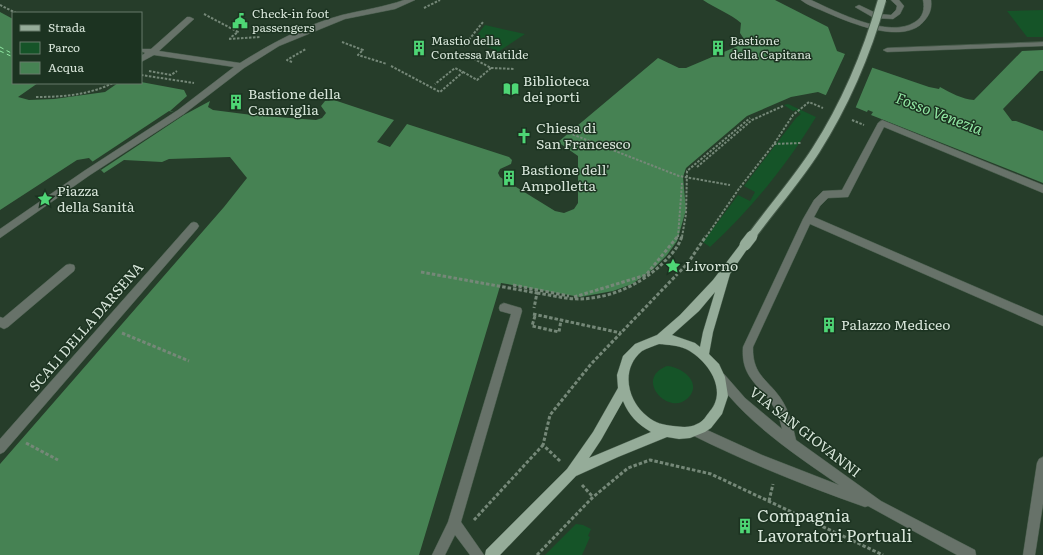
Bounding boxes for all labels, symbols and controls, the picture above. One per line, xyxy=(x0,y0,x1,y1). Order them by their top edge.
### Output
place label: Check-in foot passengers xyxy=(252,4,329,36)
legend xyxy=(12,12,142,84)
public building icon: Check-in foot passengers xyxy=(231,12,249,30)
text: Strada xyxy=(48,18,86,36)
place label: Mastio della Contessa Matilde xyxy=(431,31,529,63)
place label: Bastione della Capitana xyxy=(730,31,812,63)
text: Parco xyxy=(48,38,80,56)
building icon: Mastio della Contessa Matilde xyxy=(410,39,428,57)
building icon: Bastione della Capitana xyxy=(709,39,727,57)
text: Acqua xyxy=(48,58,84,76)
place label: Biblioteca dei porti xyxy=(523,70,590,106)
library icon: Biblioteca dei porti xyxy=(502,80,520,98)
place label: Bastione della Canaviglia xyxy=(248,83,341,119)
water label: Fosso Venezia xyxy=(893,85,987,140)
building icon: Bastione della Canaviglia xyxy=(227,93,245,111)
place label: Chiesa di San Francesco xyxy=(536,117,631,153)
church icon: Chiesa di San Francesco xyxy=(515,127,533,145)
place label: Bastione dell' Ampolletta xyxy=(521,159,610,195)
building icon: Bastione dell' Ampolletta xyxy=(500,169,518,187)
place label: Piazza della Sanità xyxy=(57,180,135,216)
place icon: Piazza della Sanità xyxy=(36,190,54,208)
place label: Livorno xyxy=(685,255,738,275)
street label: SCALI DELLA DARSENA xyxy=(24,257,147,395)
place icon: Livorno xyxy=(664,257,682,275)
place label: Palazzo Mediceo xyxy=(841,314,950,334)
building icon: Palazzo Mediceo xyxy=(820,316,838,334)
street label: VIA SAN GIOVANNI xyxy=(746,381,866,481)
place label: Compagnia Lavoratori Portuali xyxy=(757,502,913,547)
building icon: Compagnia Lavoratori Portuali xyxy=(736,517,754,535)

